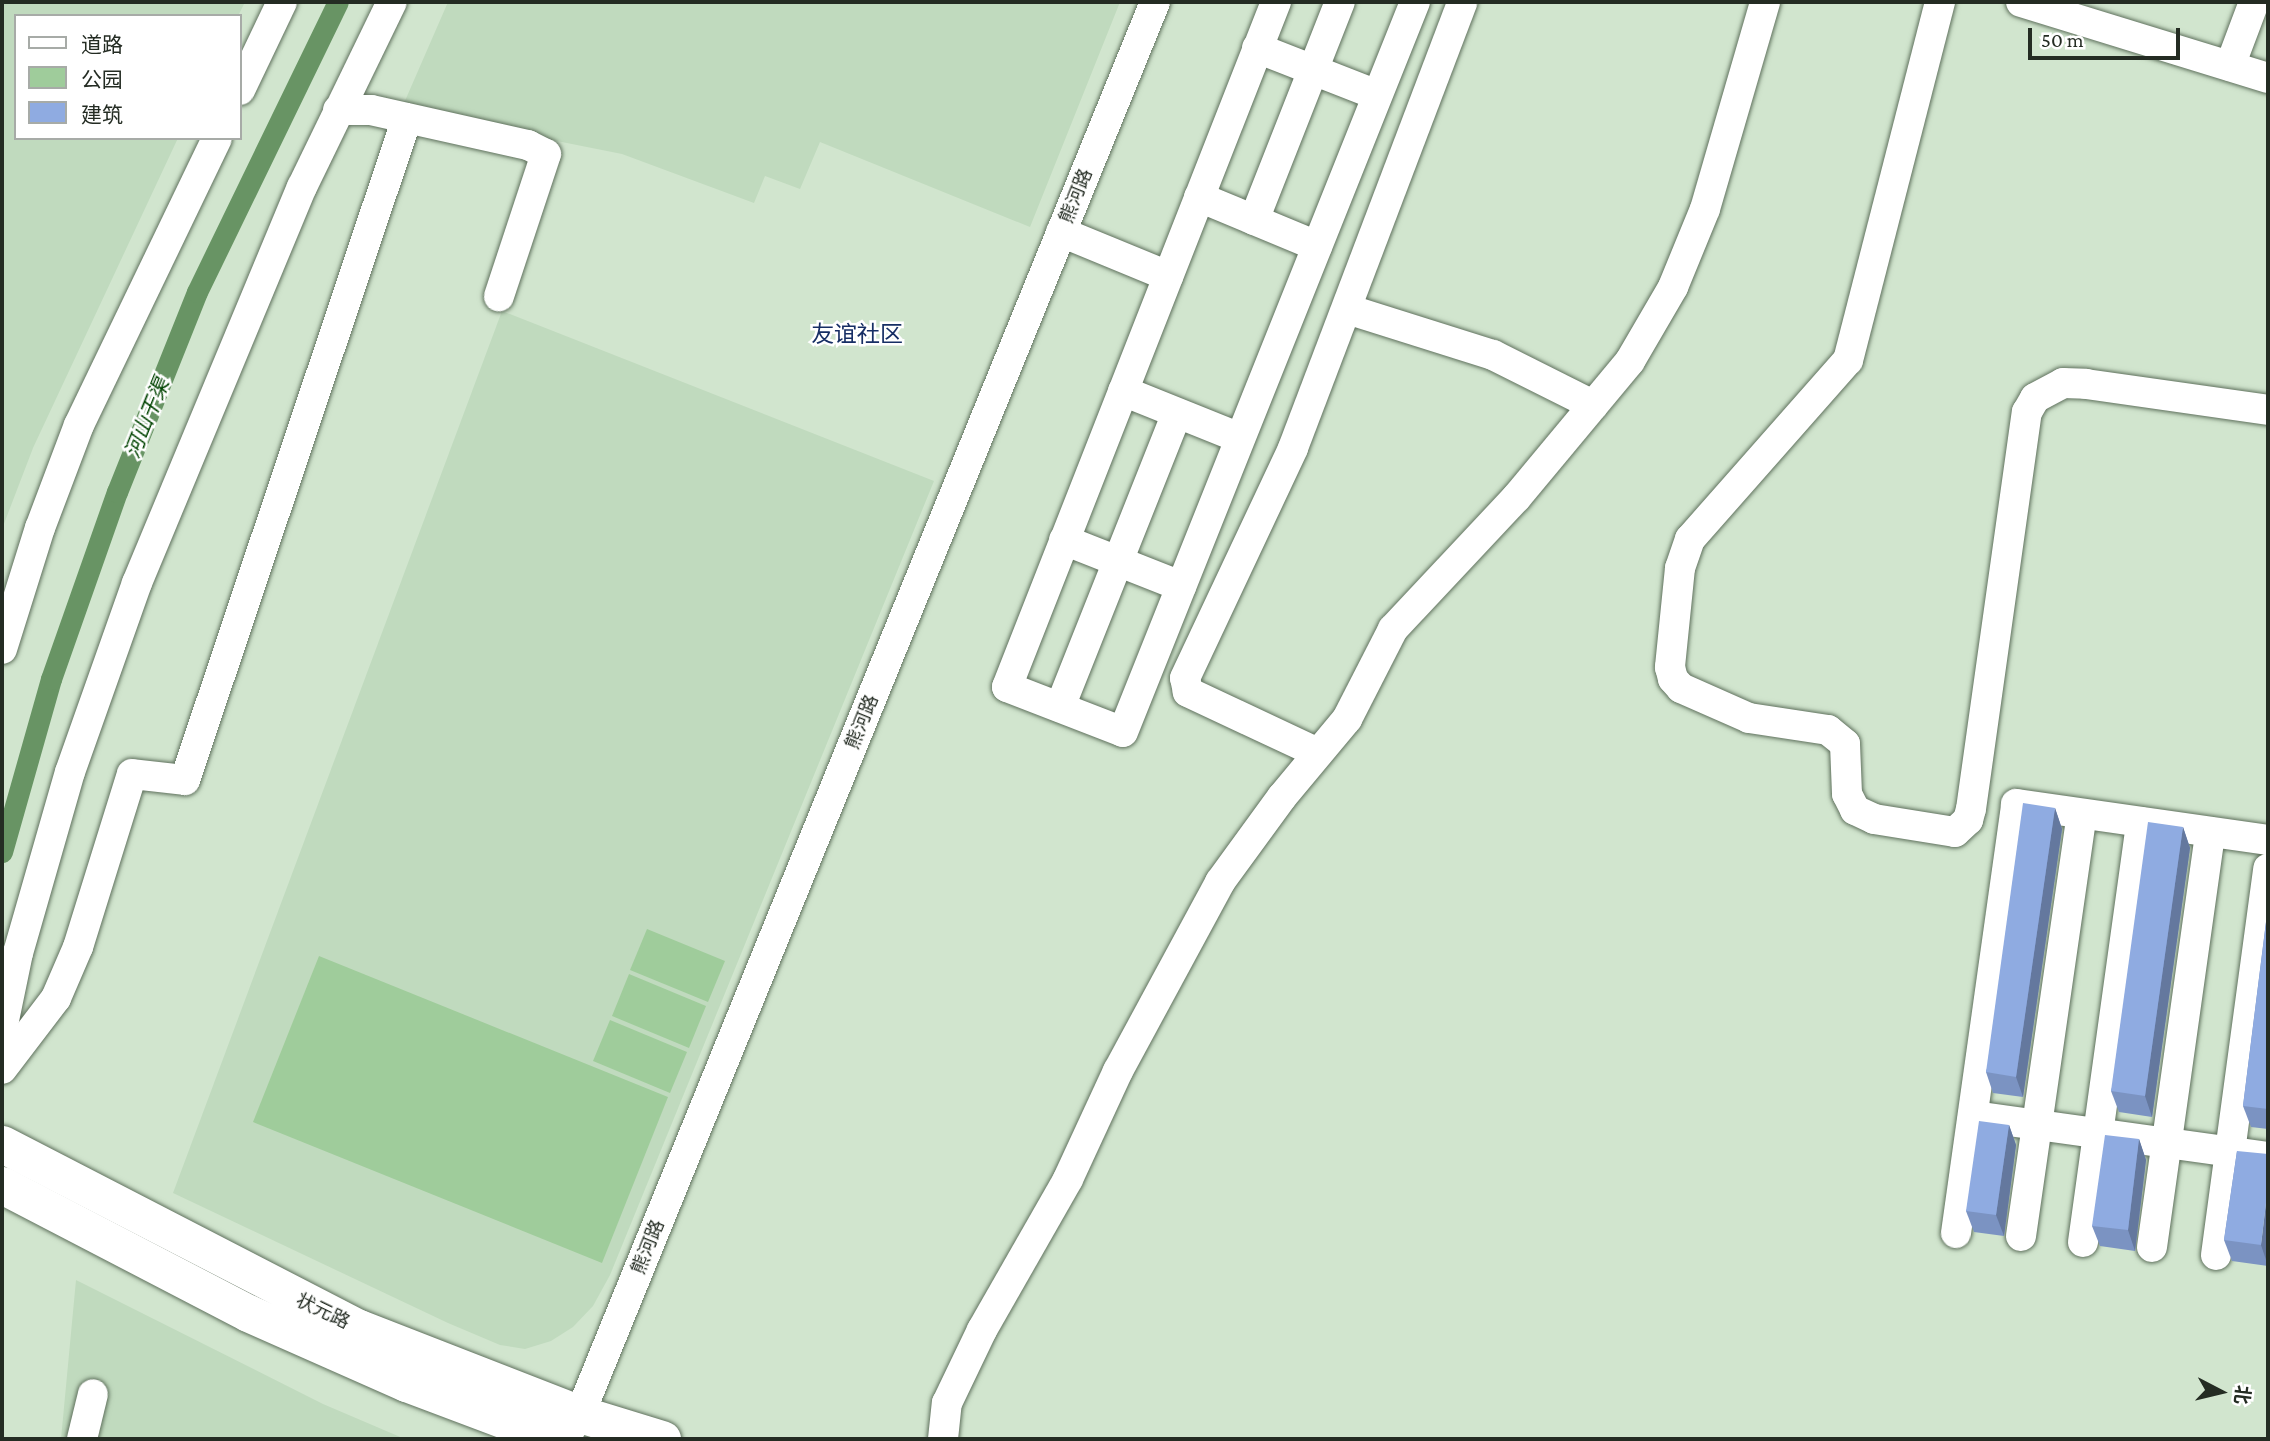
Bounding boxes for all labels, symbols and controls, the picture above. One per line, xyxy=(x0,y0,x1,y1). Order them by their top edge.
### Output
legend xyxy=(14,14,242,140)
scale bar xyxy=(2032,14,2184,58)
text: 50 m xyxy=(2041,28,2084,52)
text: 道路 xyxy=(81,33,123,57)
text: 公园 xyxy=(81,68,123,92)
text: 建筑 xyxy=(81,103,123,127)
street label: 熊河路 xyxy=(1055,165,1097,227)
district label: 友谊社区 xyxy=(811,320,903,348)
water label: 河山干渠 xyxy=(120,374,174,462)
street label: 熊河路 xyxy=(841,691,883,753)
street label: 熊河路 xyxy=(627,1216,669,1278)
street label: 状元路 xyxy=(292,1288,354,1334)
north arrow xyxy=(2186,1357,2256,1427)
text: 北 xyxy=(2231,1384,2254,1405)

